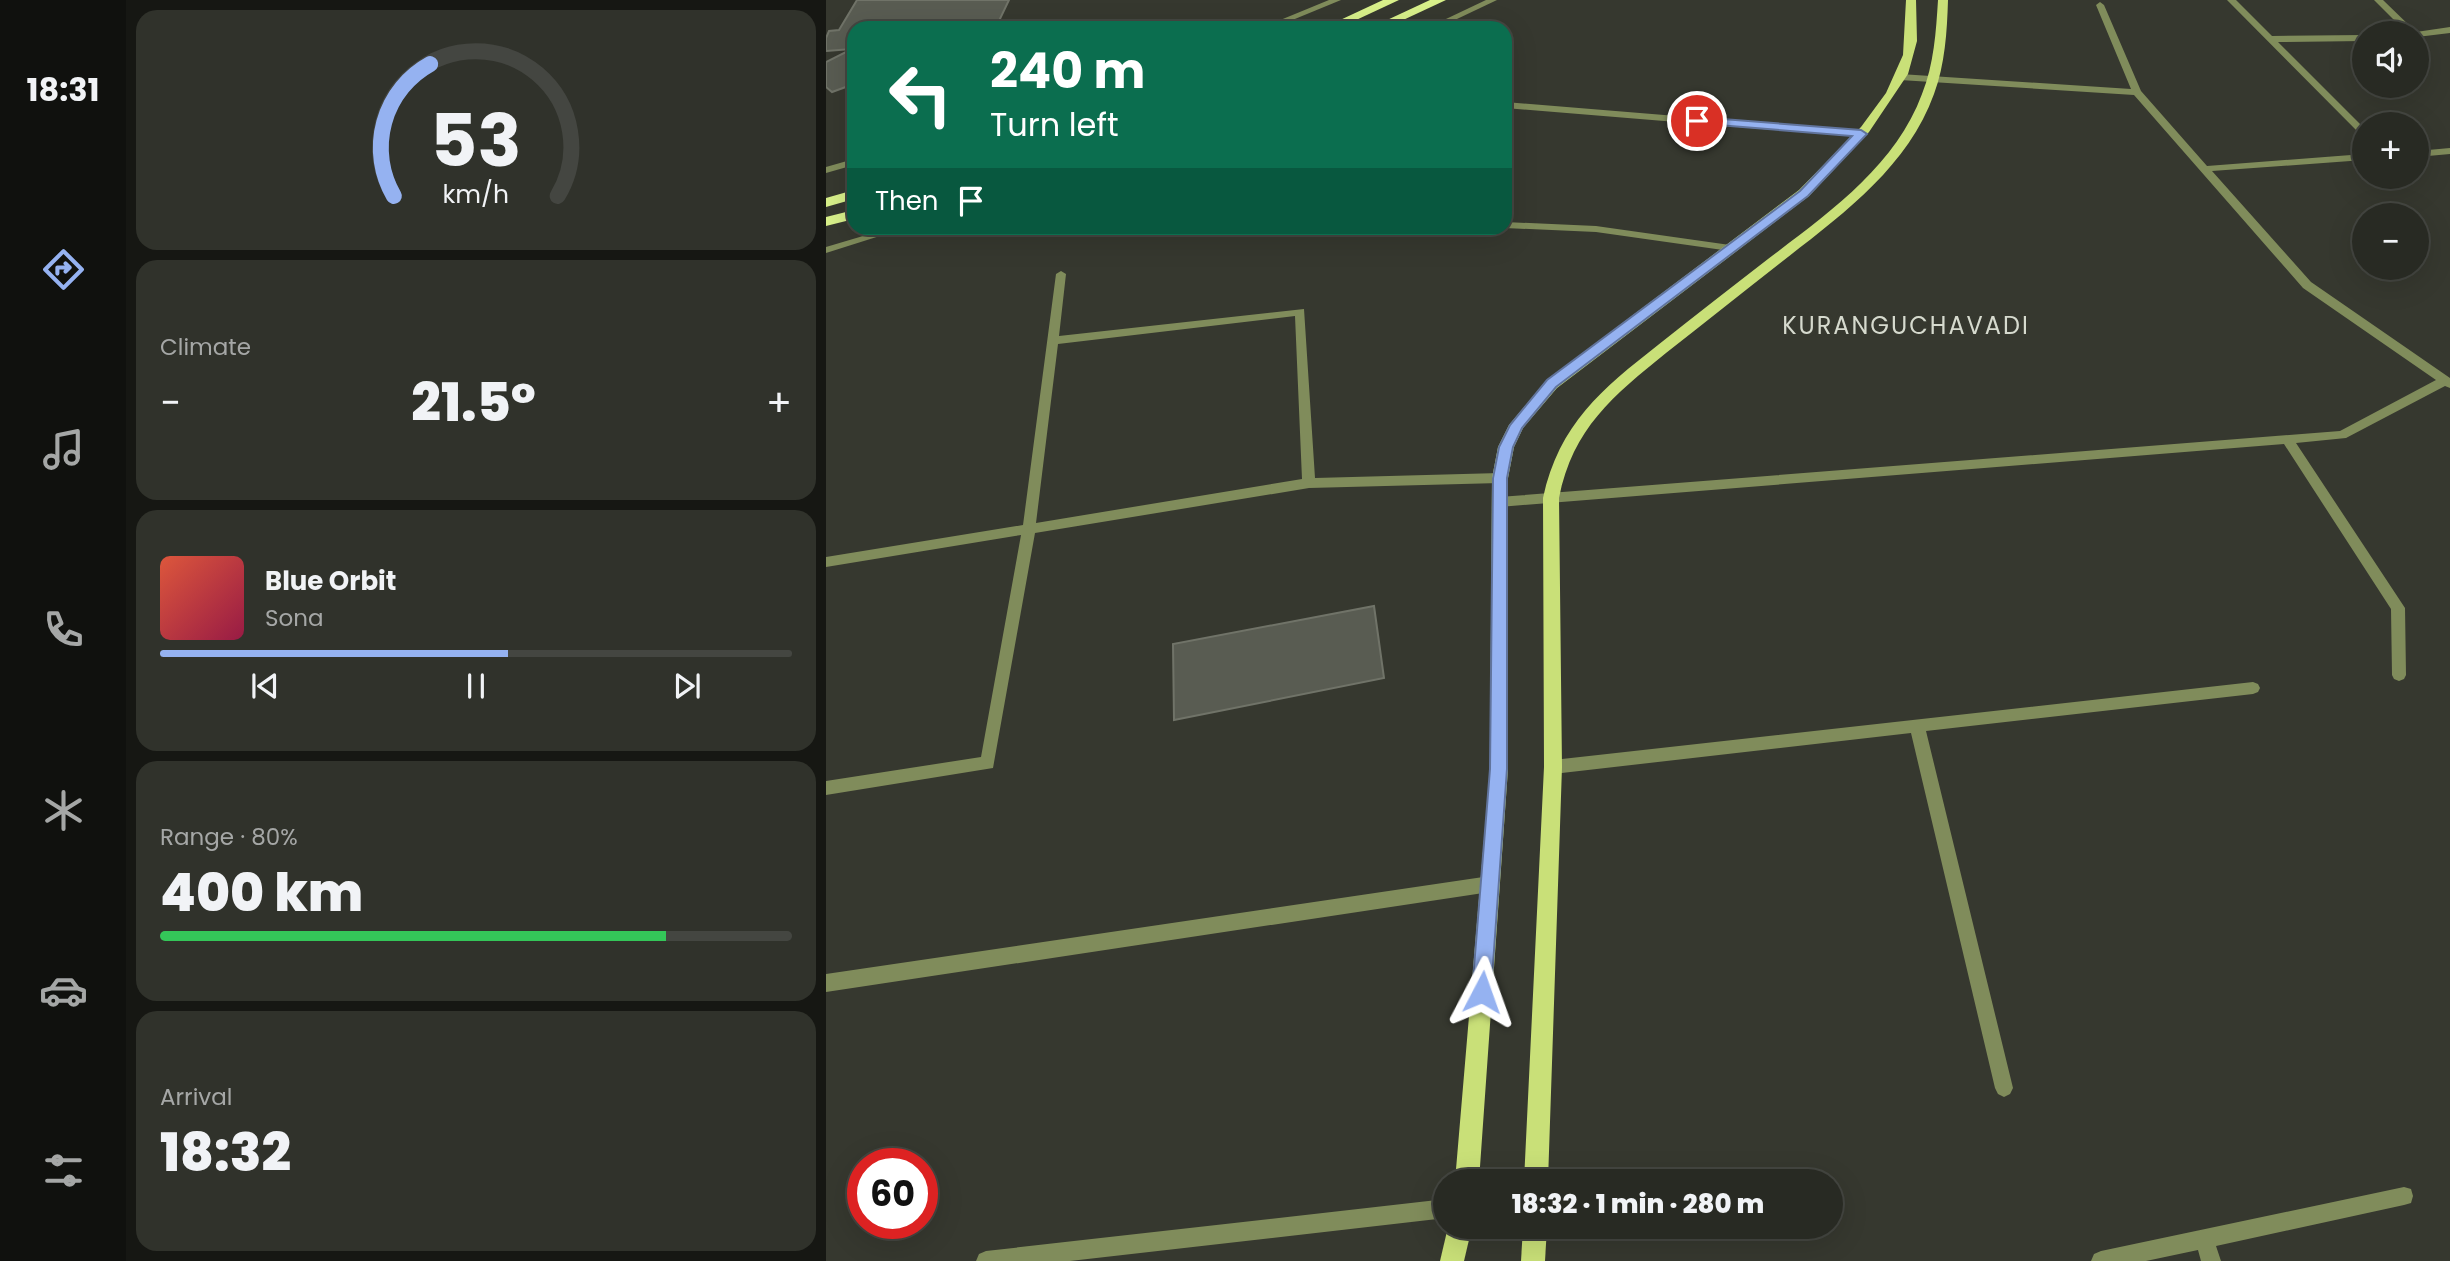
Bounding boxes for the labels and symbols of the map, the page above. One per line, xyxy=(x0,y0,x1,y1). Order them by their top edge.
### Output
pin xyxy=(1667,91,1727,151)
district label: KURANGUCHAVADI xyxy=(1782,309,2030,342)
position arrow xyxy=(1445,955,1519,1029)
speed limit sign: 60 xyxy=(847,1148,938,1239)

